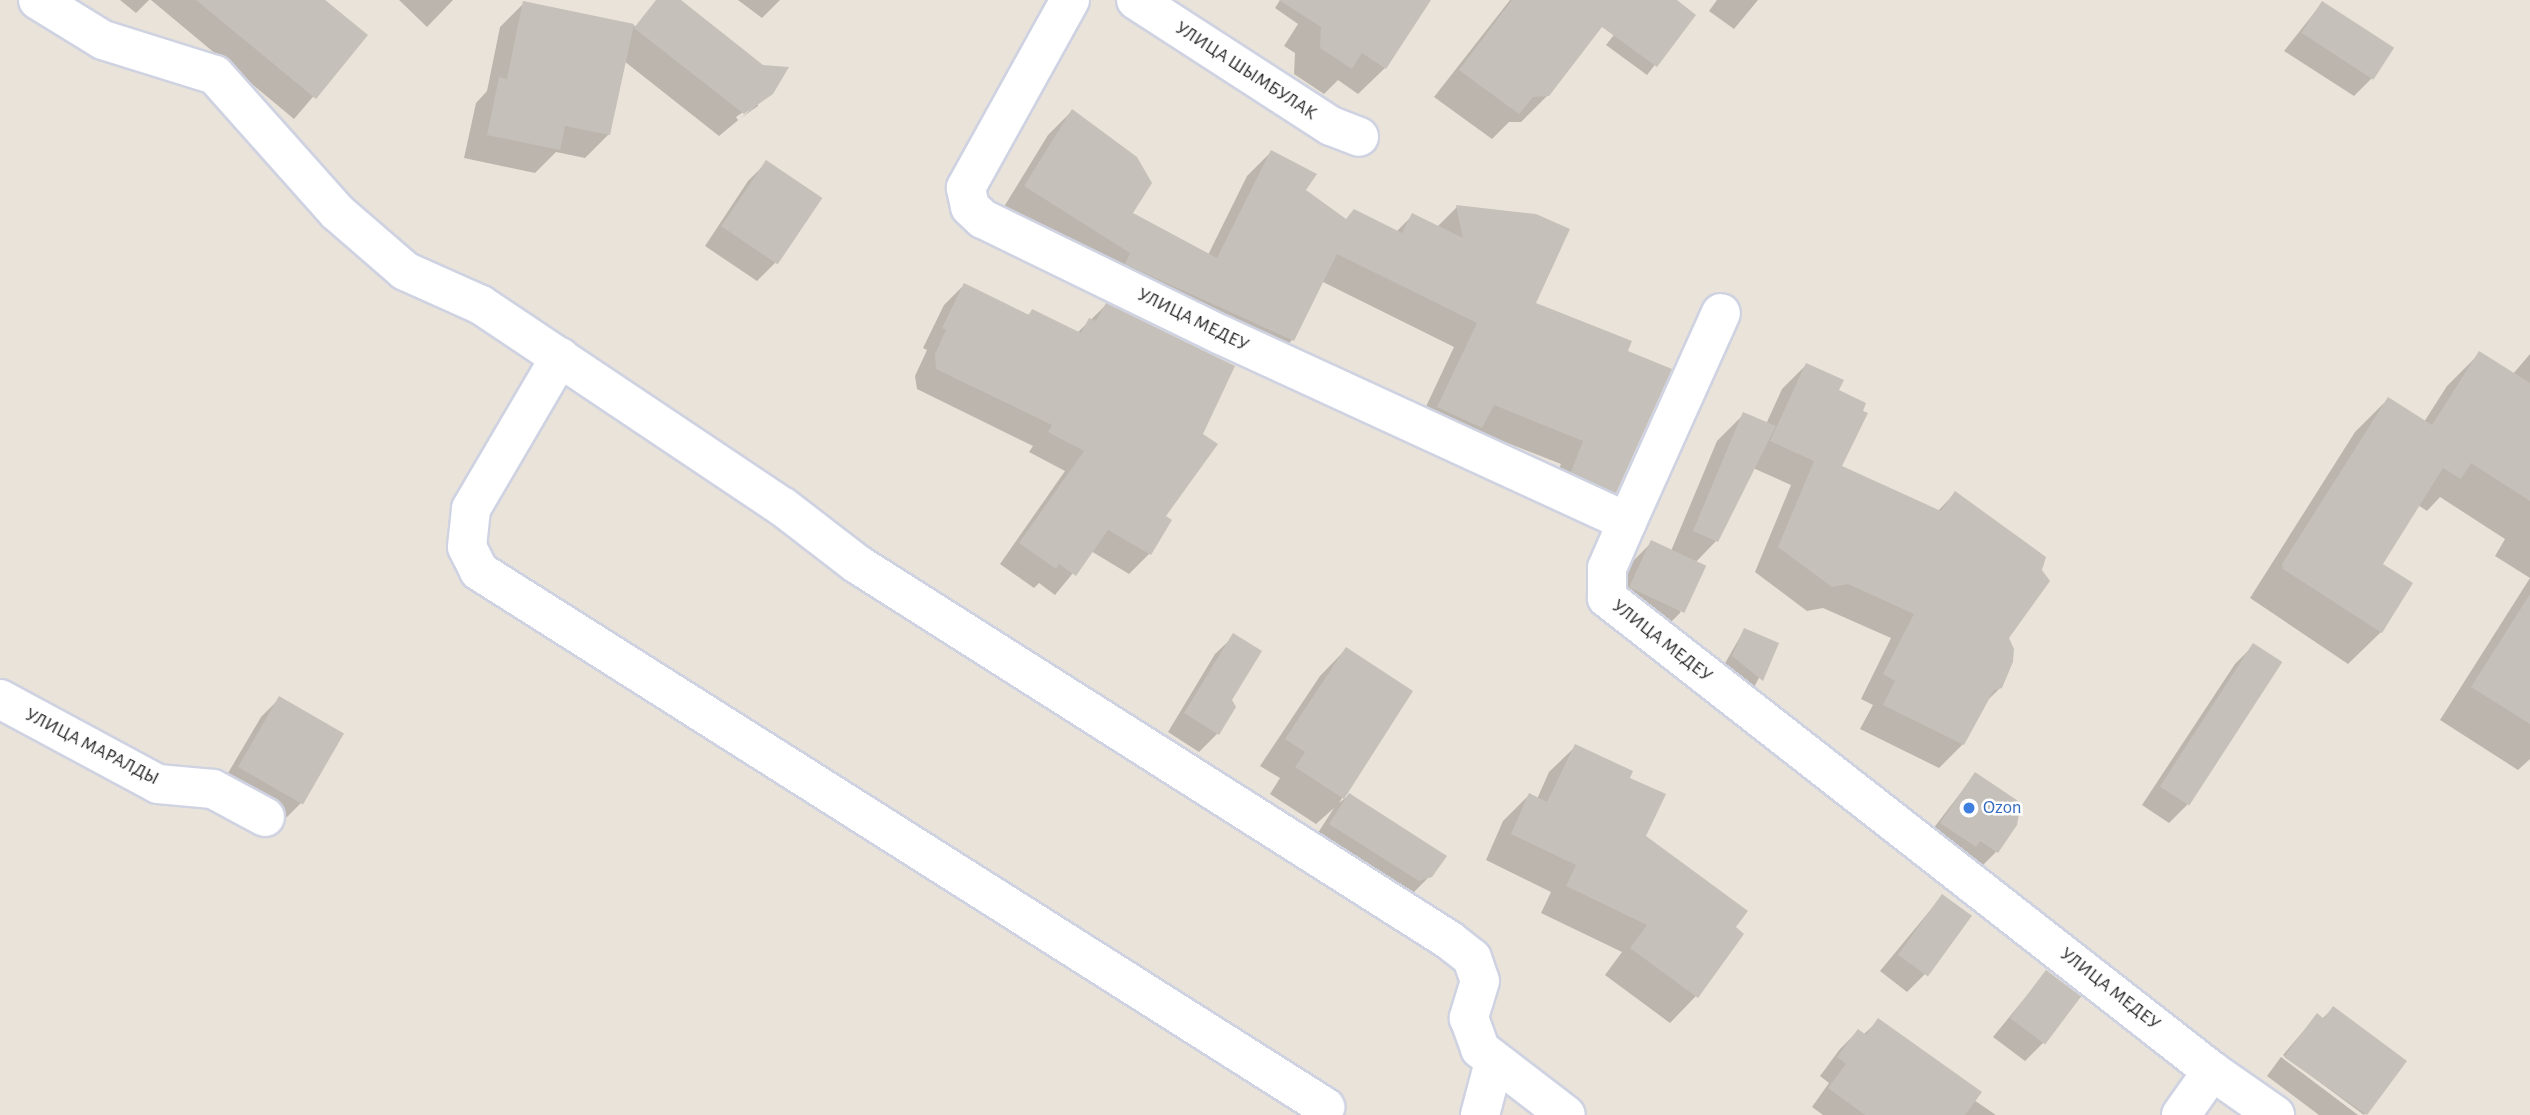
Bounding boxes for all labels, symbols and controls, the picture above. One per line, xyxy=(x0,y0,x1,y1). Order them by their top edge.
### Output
street label: УЛИЦА ШЫМБУЛАК xyxy=(1171,17,1321,125)
street label: УЛИЦА МЕДЕУ xyxy=(1134,283,1252,357)
street label: УЛИЦА МЕДЕУ xyxy=(1607,595,1717,687)
street label: УЛИЦА МАРАЛДЫ xyxy=(21,703,163,791)
place label: Ozon xyxy=(1983,797,2022,819)
marker: Ozon xyxy=(1961,800,1977,816)
street label: УЛИЦА МЕДЕУ xyxy=(2055,943,2165,1035)

